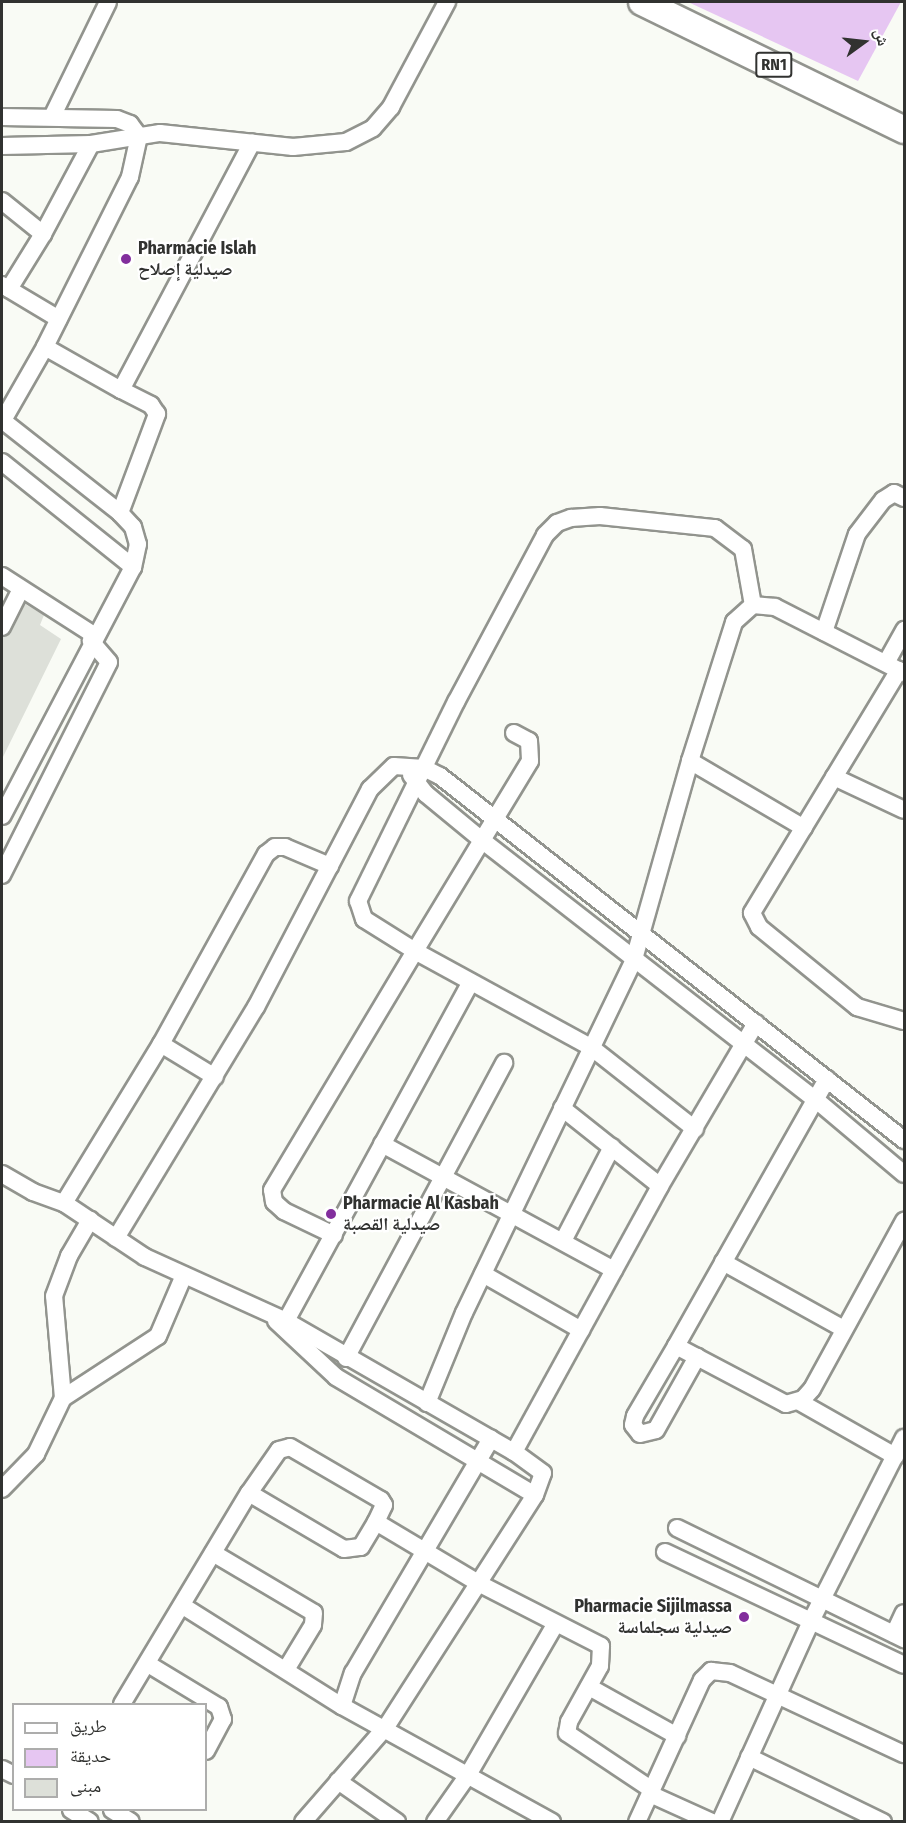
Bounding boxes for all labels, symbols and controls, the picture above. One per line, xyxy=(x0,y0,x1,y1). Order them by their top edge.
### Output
north arrow xyxy=(834,12,894,72)
text: ش xyxy=(870,27,893,48)
road number: RN1 xyxy=(754,52,794,78)
place label: Pharmacie Islah صيدلية إصلاح xyxy=(138,238,256,280)
marker: Pharmacie Islah صيدلية إصلاح xyxy=(119,252,133,266)
place label: Pharmacie Al Kasbah صيدلية القصبة xyxy=(343,1193,499,1236)
marker: Pharmacie Al Kasbah صيدلية القصبة xyxy=(324,1207,338,1221)
place label: Pharmacie Sijilmassa صيدلية سجلماسة xyxy=(574,1596,732,1638)
marker: Pharmacie Sijilmassa صيدلية سجلماسة xyxy=(737,1610,751,1624)
legend xyxy=(12,1703,207,1811)
text: طريق xyxy=(70,1715,107,1737)
text: حديقة xyxy=(70,1745,111,1767)
text: مبنى xyxy=(70,1775,101,1797)

